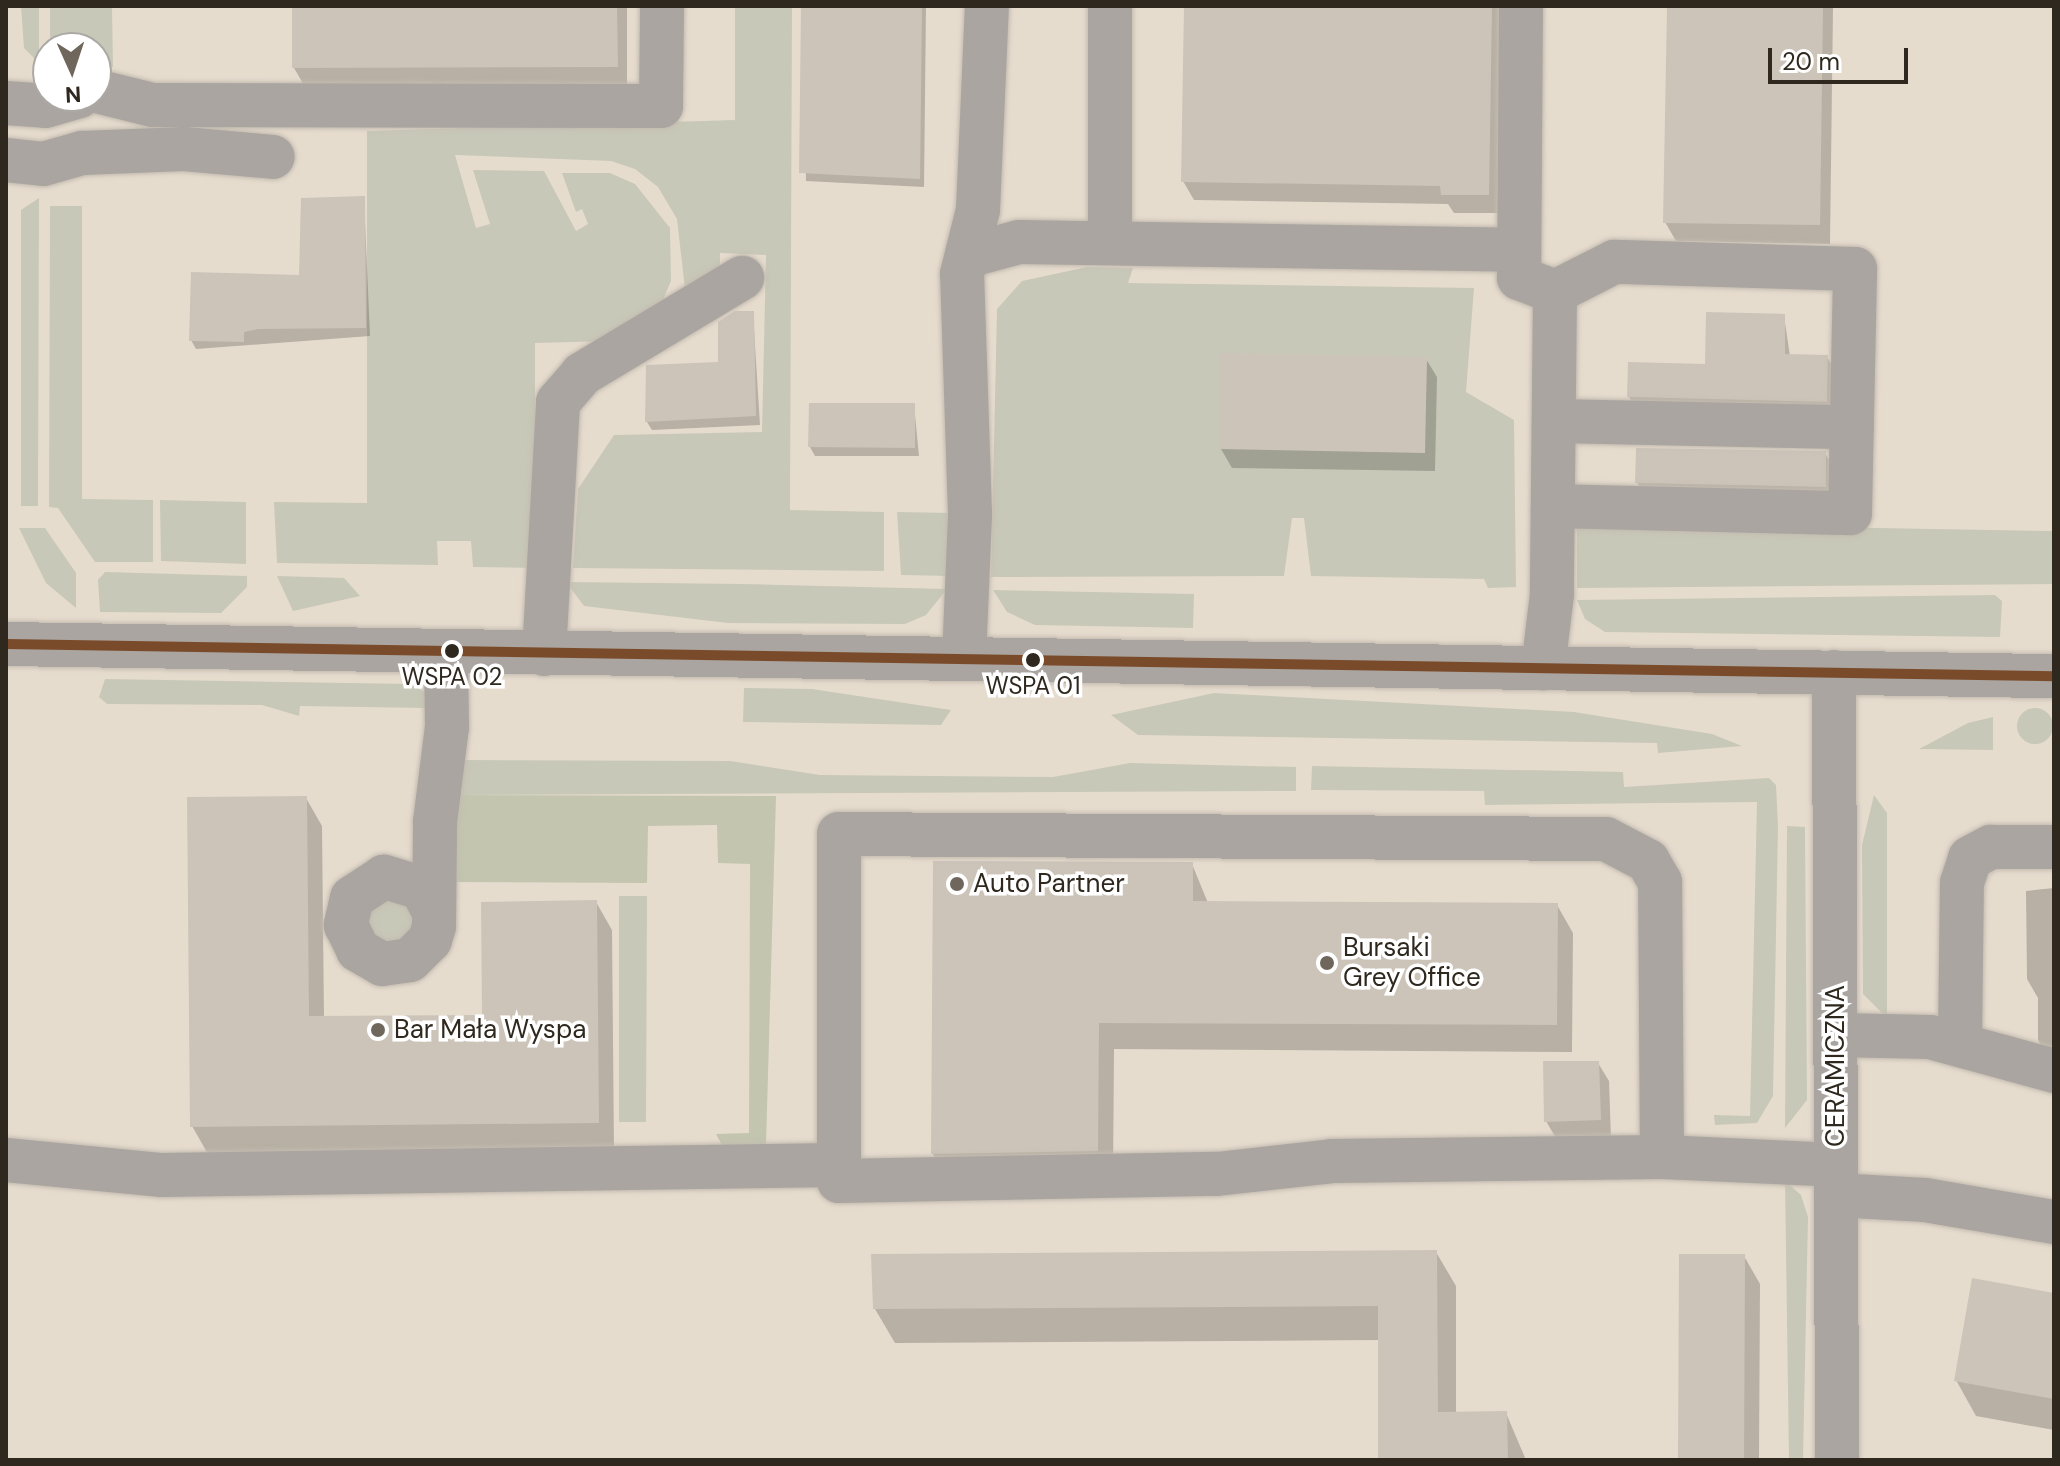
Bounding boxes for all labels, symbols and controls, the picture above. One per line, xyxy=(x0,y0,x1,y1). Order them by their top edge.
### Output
north arrow xyxy=(32,32,112,112)
scale bar xyxy=(1772,32,1912,82)
text: 20 m xyxy=(1782,46,1840,77)
text: N xyxy=(64,80,82,109)
marker: WSPA 02 xyxy=(444,643,460,659)
marker: WSPA 01 xyxy=(1025,652,1041,668)
place label: WSPA 02 xyxy=(402,663,502,691)
place label: WSPA 01 xyxy=(986,672,1080,700)
place label: Auto Partner xyxy=(973,868,1125,900)
marker: Auto Partner xyxy=(948,875,966,893)
place label: Bursaki Grey Office xyxy=(1343,932,1481,994)
marker: Bursaki Grey Office xyxy=(1318,954,1336,972)
street label: CERAMICZNA xyxy=(1820,985,1852,1147)
place label: Bar Mała Wyspa xyxy=(394,1014,586,1046)
marker: Bar Mała Wyspa xyxy=(369,1021,387,1039)

